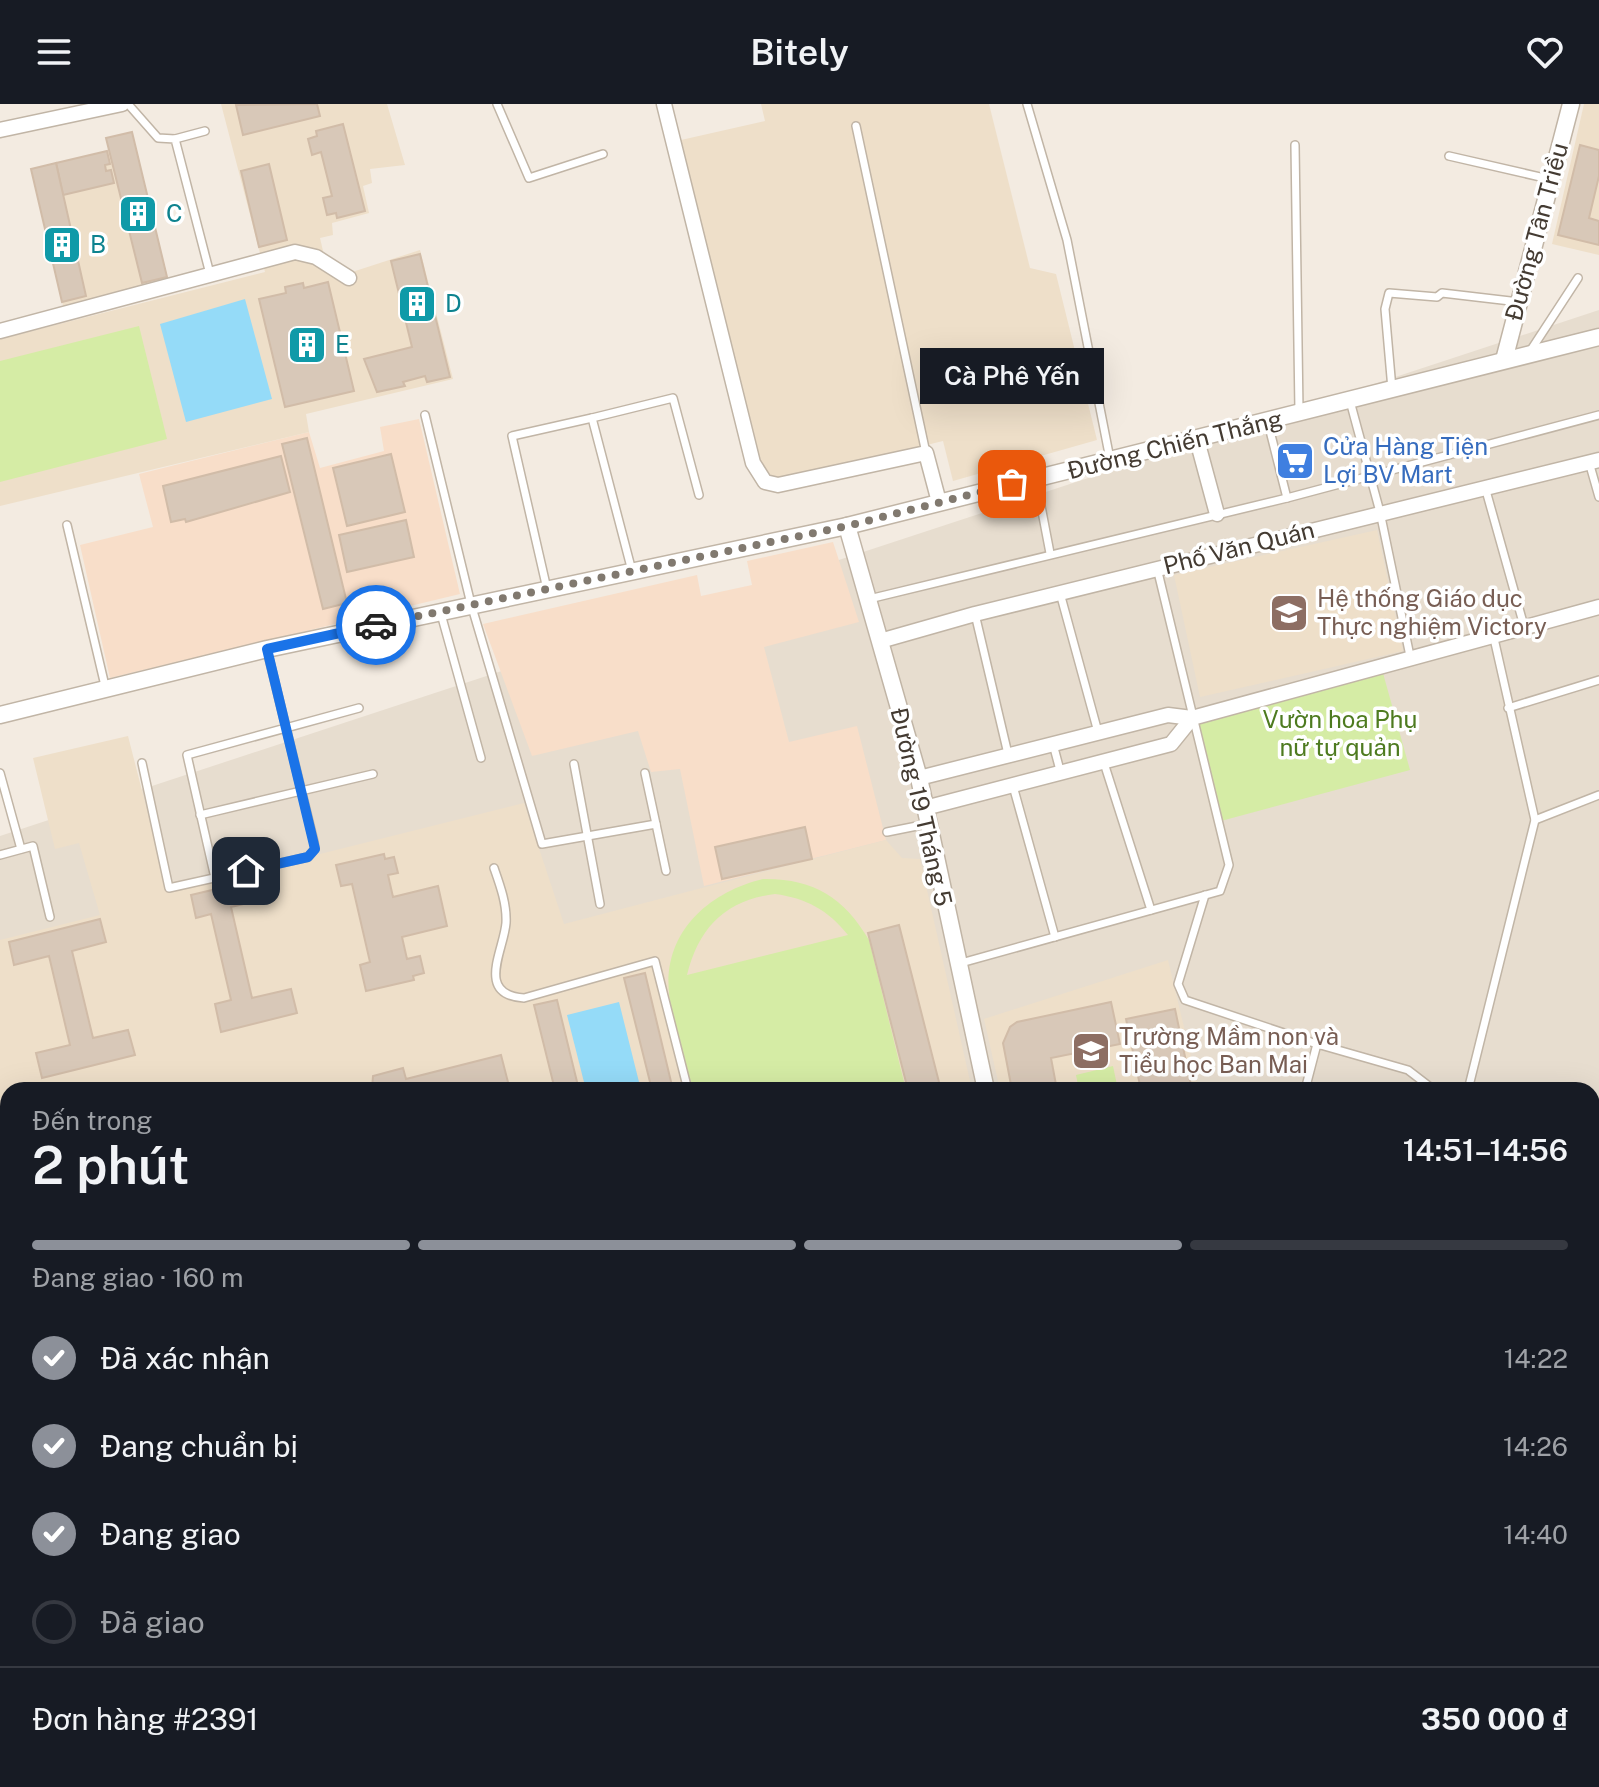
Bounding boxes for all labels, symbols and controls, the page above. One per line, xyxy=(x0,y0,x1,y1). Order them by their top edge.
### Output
icon: menu xyxy=(32,30,76,74)
icon: heart xyxy=(1523,30,1567,74)
text: Bitely xyxy=(750,31,849,73)
street label: Đường Tân Triều xyxy=(1499,140,1573,324)
building icon: C xyxy=(117,193,159,235)
place label: C xyxy=(166,199,183,227)
building icon: B xyxy=(41,224,83,266)
place label: B xyxy=(90,230,106,258)
building icon: D xyxy=(396,283,438,325)
place label: D xyxy=(445,289,462,317)
building icon: E xyxy=(286,324,328,366)
place label: E xyxy=(335,330,350,358)
callout: Cà Phê Yến xyxy=(920,348,1104,404)
text: Cà Phê Yến xyxy=(944,360,1080,391)
street label: Đường Chiến Thắng xyxy=(1064,404,1285,484)
place label: Cửa Hàng Tiện Lợi BV Mart xyxy=(1323,432,1488,488)
supermarket icon: Cửa Hàng Tiện Lợi BV Mart xyxy=(1274,440,1316,482)
pin xyxy=(978,450,1046,518)
icon: bag xyxy=(990,462,1034,506)
street label: Phố Văn Quán xyxy=(1160,515,1317,579)
place label: Hệ thống Giáo dục Thực nghiệm Victory xyxy=(1317,584,1547,640)
courier xyxy=(336,585,416,665)
school or university icon: Hệ thống Giáo dục Thực nghiệm Victory xyxy=(1268,592,1310,634)
icon: car xyxy=(354,603,398,647)
street label: Đường 19 Tháng 5 xyxy=(885,705,958,909)
park label: Vườn hoa Phụ nữ tự quản xyxy=(1263,705,1417,761)
pin xyxy=(212,837,280,905)
icon: home xyxy=(224,849,268,893)
place label: Trường Mầm non và Tiểu học Ban Mai xyxy=(1119,1022,1339,1078)
school or university icon: Trường Mầm non và Tiểu học Ban Mai xyxy=(1070,1030,1112,1072)
text: Đến trong xyxy=(32,1105,152,1136)
text: 14:51–14:56 xyxy=(1403,1132,1568,1168)
text: 2 phút xyxy=(32,1135,190,1196)
text: Đang giao · 160 m xyxy=(32,1262,244,1293)
icon: check xyxy=(32,1336,76,1380)
text: Đã xác nhận xyxy=(100,1340,270,1376)
text: 14:22 xyxy=(1504,1343,1568,1374)
icon: check xyxy=(32,1424,76,1468)
text: Đang chuẩn bị xyxy=(100,1428,298,1464)
text: 14:26 xyxy=(1503,1431,1568,1462)
icon: check xyxy=(32,1512,76,1556)
text: Đang giao xyxy=(100,1516,241,1552)
text: 14:40 xyxy=(1503,1519,1568,1550)
text: Đã giao xyxy=(100,1604,205,1640)
text: Đơn hàng #2391 xyxy=(32,1701,259,1737)
text: 350 000 ₫ xyxy=(1421,1701,1568,1737)

